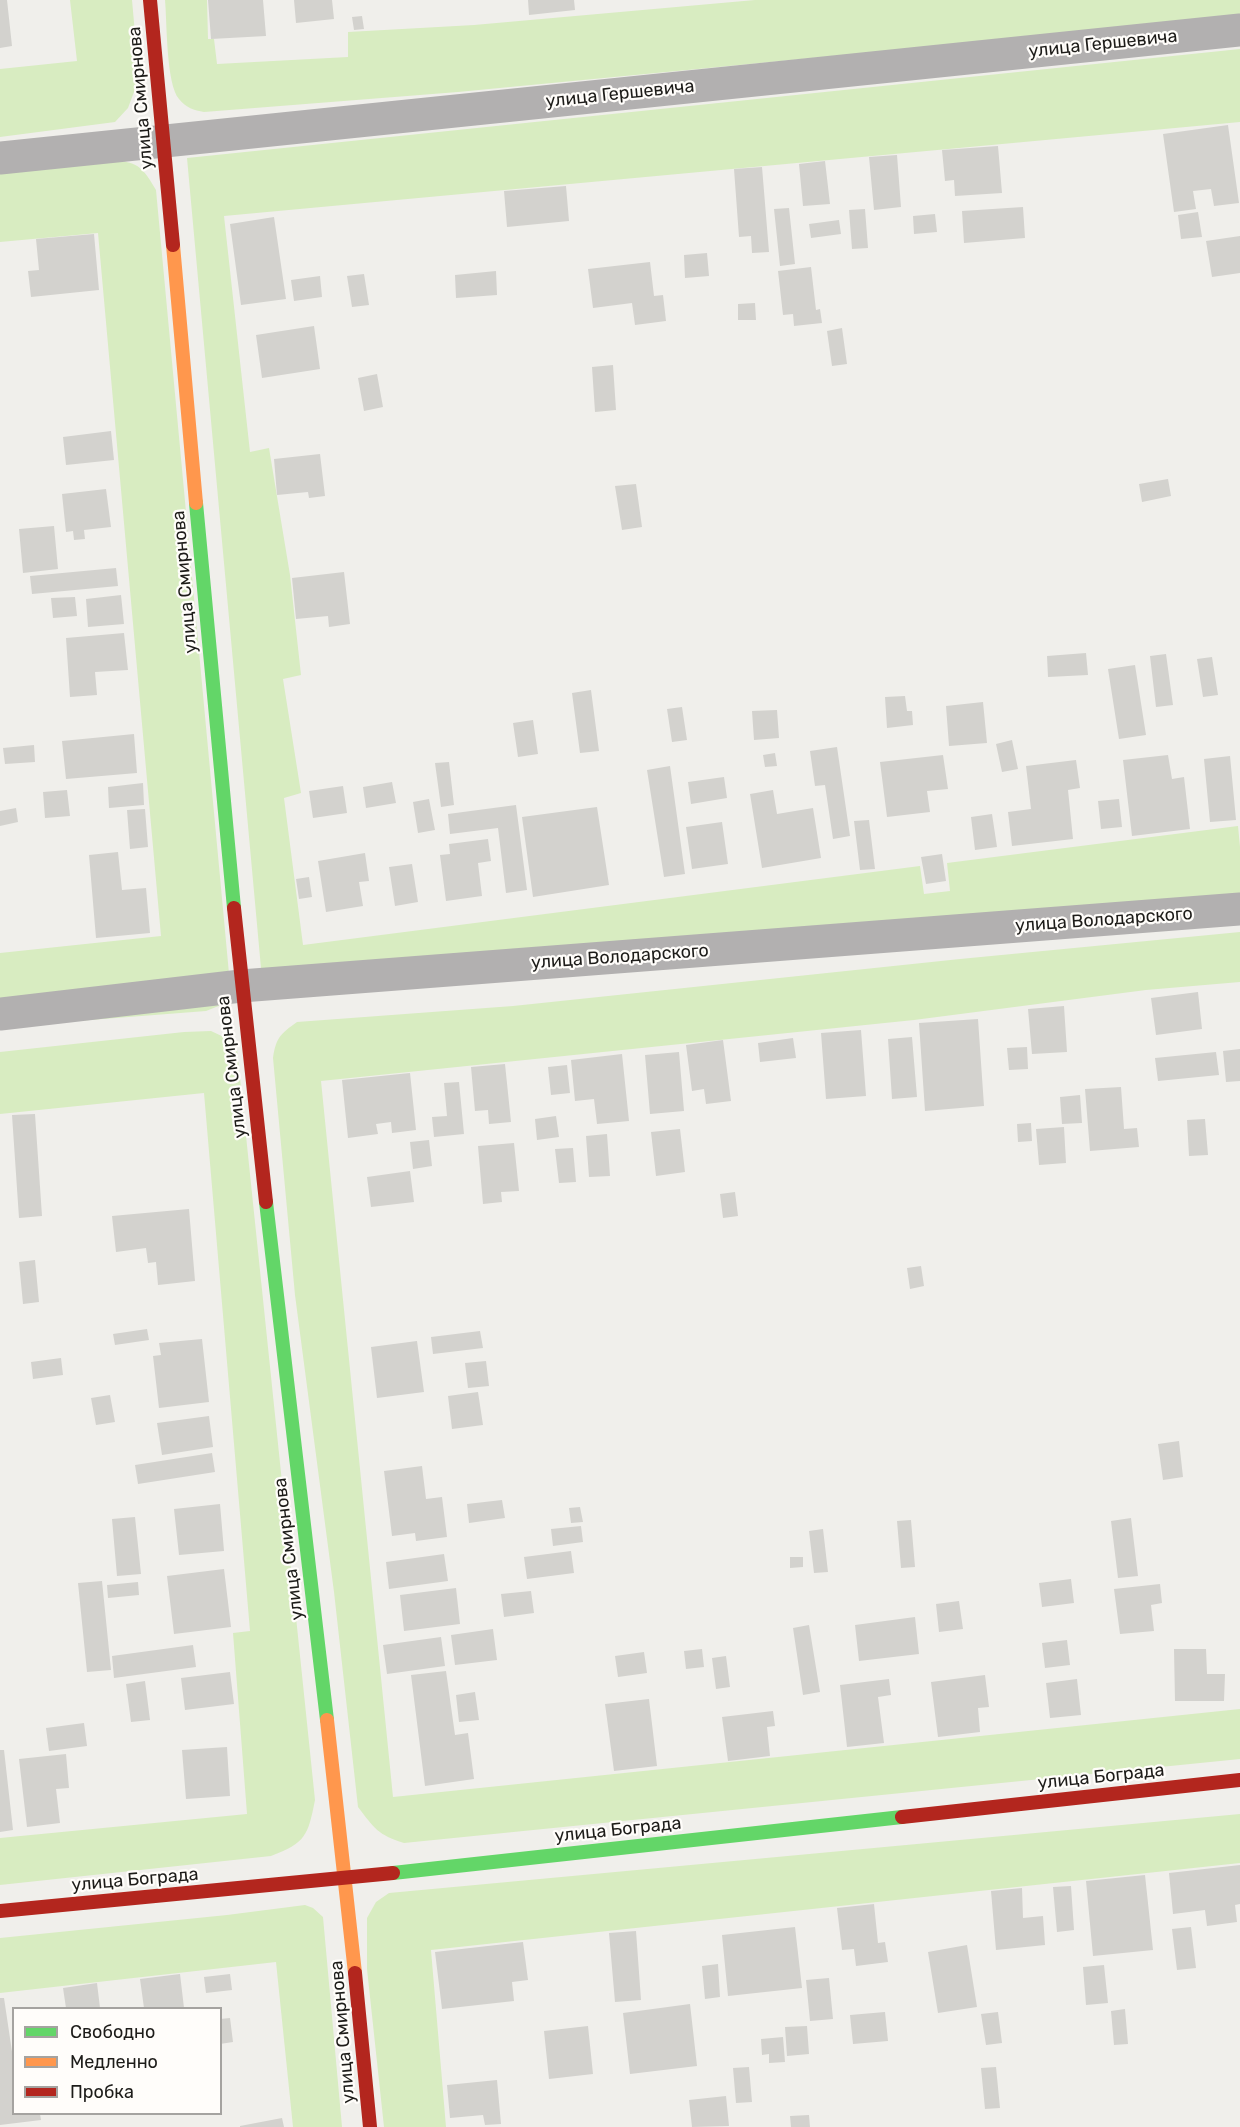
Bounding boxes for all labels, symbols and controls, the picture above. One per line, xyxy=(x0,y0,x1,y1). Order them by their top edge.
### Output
street label: улица Гершевича xyxy=(1028,25,1178,63)
street label: улица Смирнова xyxy=(124,26,158,170)
street label: улица Гершевича xyxy=(545,75,695,113)
street label: улица Смирнова xyxy=(168,510,202,654)
street label: улица Володарского xyxy=(1014,903,1194,937)
street label: улица Володарского xyxy=(530,940,710,974)
street label: улица Смирнова xyxy=(213,994,251,1140)
street label: улица Смирнова xyxy=(270,1476,308,1622)
street label: улица Бограда xyxy=(1037,1760,1165,1794)
street label: улица Бограда xyxy=(554,1813,682,1847)
street label: улица Бограда xyxy=(71,1864,199,1896)
street label: улица Смирнова xyxy=(326,1960,360,2104)
legend xyxy=(12,2007,222,2115)
text: Свободно xyxy=(70,2021,155,2043)
text: Медленно xyxy=(70,2051,158,2073)
text: Пробка xyxy=(70,2081,134,2103)

